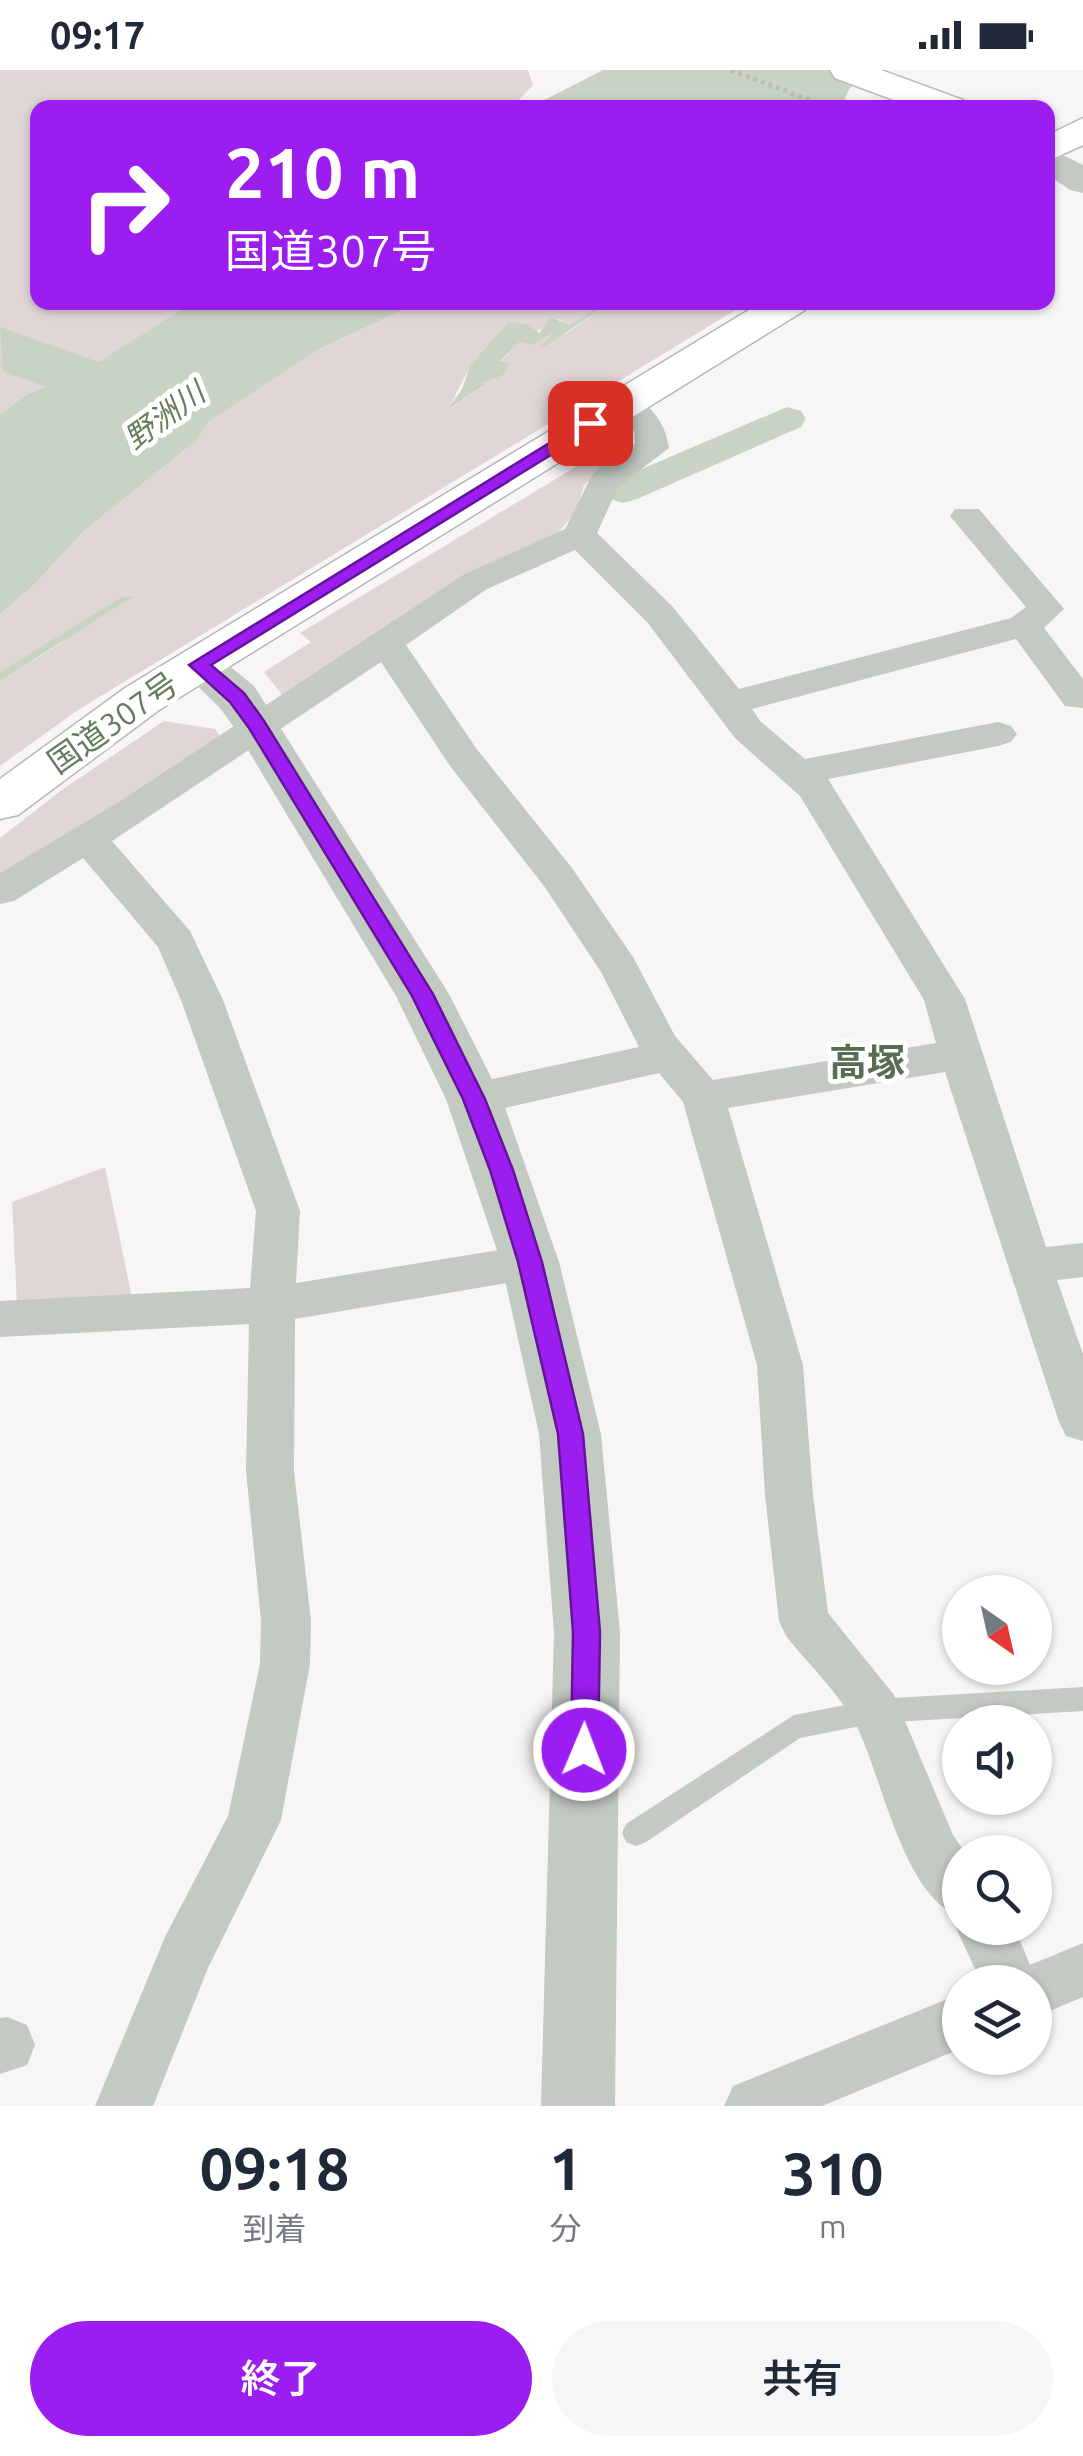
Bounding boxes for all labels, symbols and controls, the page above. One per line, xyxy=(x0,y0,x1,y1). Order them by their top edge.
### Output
text: 09:17 xyxy=(50,14,145,56)
text: 210 m xyxy=(225,133,420,211)
icon: right xyxy=(60,140,190,270)
text: 国道307号 xyxy=(225,225,436,276)
water label: 野洲川 xyxy=(118,373,213,455)
pin xyxy=(548,381,633,466)
icon: arrive xyxy=(563,396,618,451)
street label: 国道307号 xyxy=(41,664,184,780)
district label: 高塚 xyxy=(829,1041,905,1083)
north arrow xyxy=(942,1575,1052,1685)
map controls xyxy=(942,1575,1052,2075)
position arrow xyxy=(532,1698,636,1802)
button: sound xyxy=(942,1705,1052,1815)
button: search xyxy=(942,1835,1052,1945)
button: layers xyxy=(942,1965,1052,2075)
text: 09:18 xyxy=(199,2134,350,2201)
text: 1 xyxy=(549,2134,583,2201)
text: 310 xyxy=(782,2139,884,2206)
text: m xyxy=(819,2208,847,2244)
text: 到着 xyxy=(242,2210,306,2246)
text: 分 xyxy=(550,2210,582,2246)
button: 終了 xyxy=(30,2321,532,2436)
button: 共有 xyxy=(552,2321,1053,2436)

